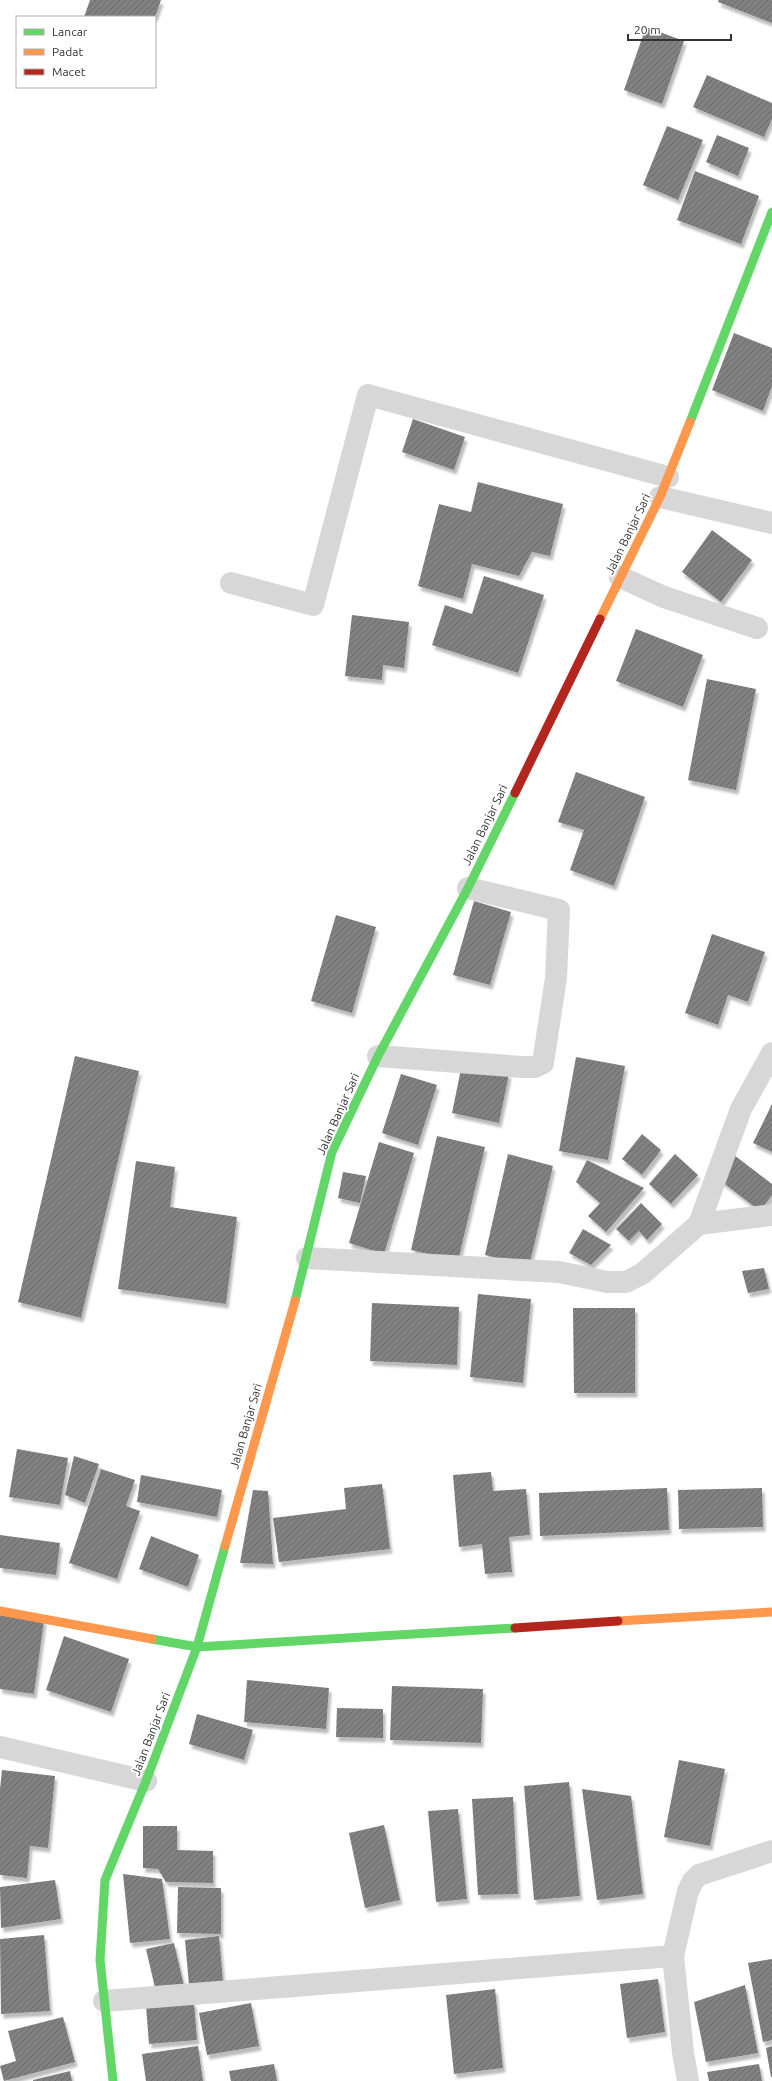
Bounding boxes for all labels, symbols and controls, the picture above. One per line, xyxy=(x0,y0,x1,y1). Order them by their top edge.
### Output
legend xyxy=(16,16,156,88)
scale bar xyxy=(628,16,731,42)
text: 20 m xyxy=(634,23,661,36)
text: Lancar xyxy=(52,25,88,38)
text: Padat xyxy=(52,45,83,58)
text: Macet xyxy=(52,65,86,78)
street label: Jalan Banjar Sari xyxy=(602,491,653,576)
street label: Jalan Banjar Sari xyxy=(459,782,510,867)
street label: Jalan Banjar Sari xyxy=(314,1071,361,1157)
street label: Jalan Banjar Sari xyxy=(227,1382,264,1470)
street label: Jalan Banjar Sari xyxy=(129,1690,172,1777)

